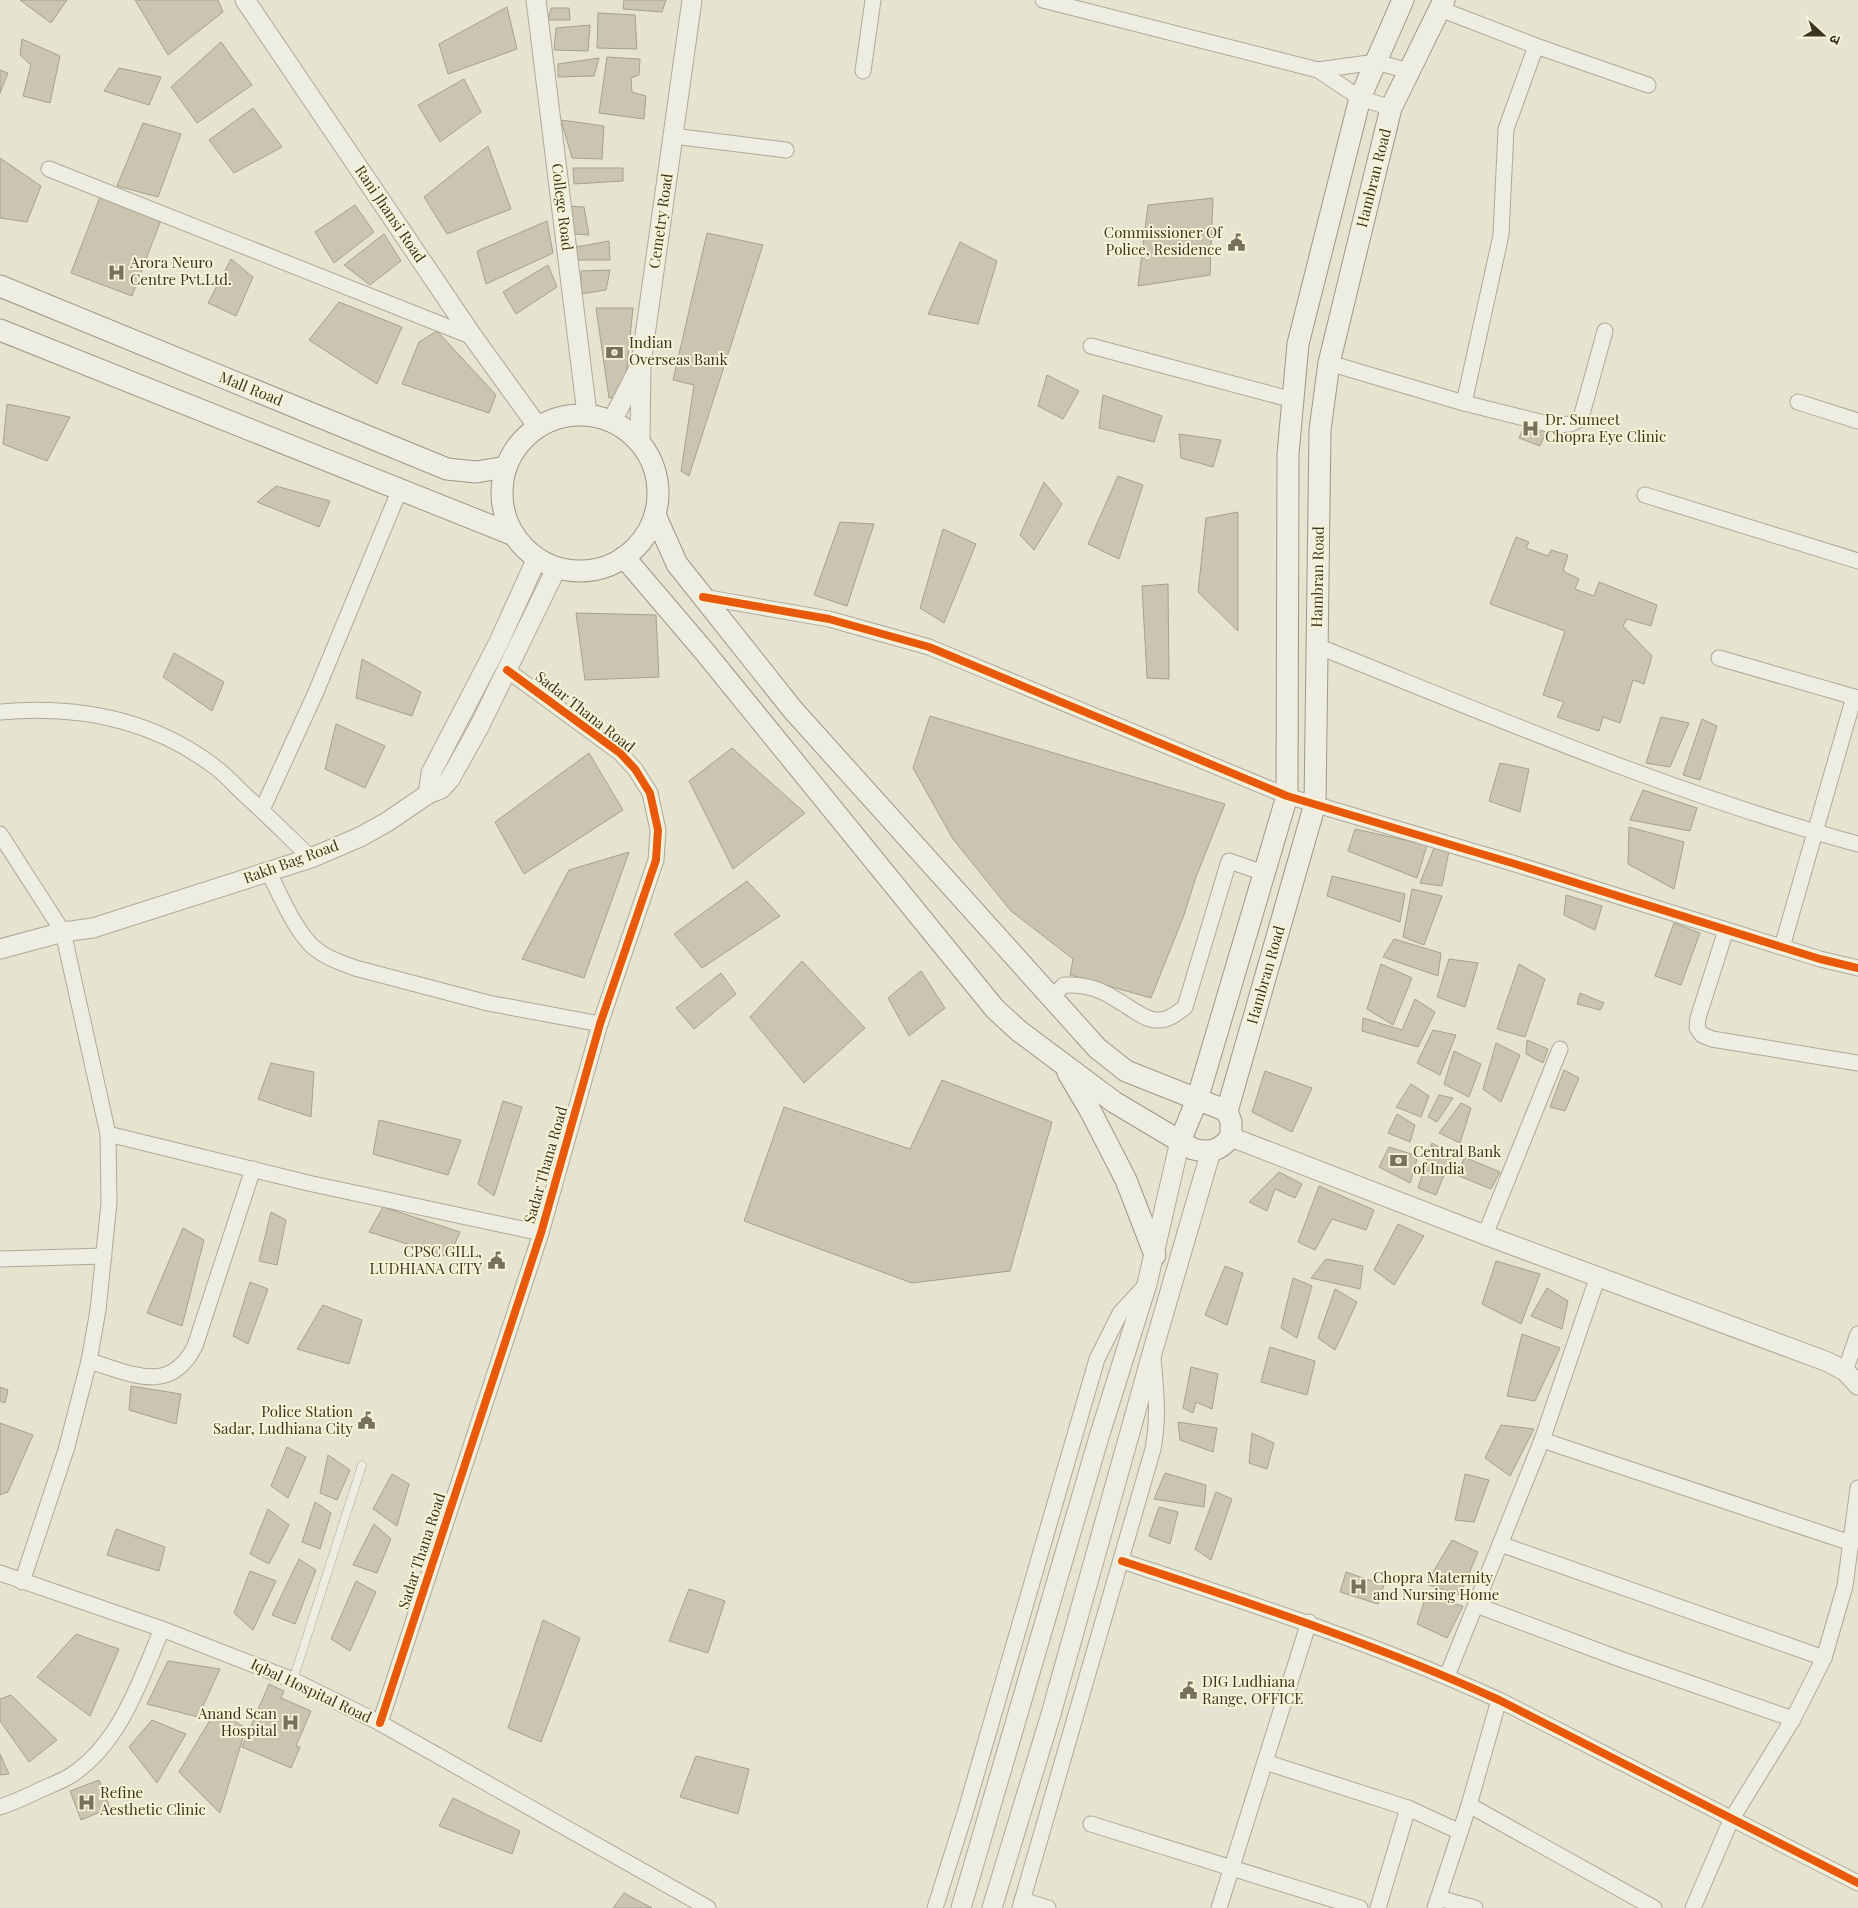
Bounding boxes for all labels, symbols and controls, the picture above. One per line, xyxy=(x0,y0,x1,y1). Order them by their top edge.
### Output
north arrow xyxy=(1798,10,1848,60)
text: उ xyxy=(1825,33,1846,48)
street label: Hambran Road xyxy=(1351,126,1395,229)
street label: Rani Jhansi Road xyxy=(351,161,431,266)
street label: College Road xyxy=(548,162,578,252)
street label: Cemetry Road xyxy=(643,172,677,270)
place label: Commissioner Of Police, Residence xyxy=(1104,222,1223,259)
public building icon: Commissioner Of Police, Residence xyxy=(1226,232,1246,252)
place label: Arora Neuro Centre Pvt.Ltd. xyxy=(129,252,232,289)
hospital icon: Arora Neuro Centre Pvt.Ltd. xyxy=(106,262,126,282)
place label: Indian Overseas Bank xyxy=(629,332,729,369)
bank icon: Indian Overseas Bank xyxy=(605,342,625,362)
street label: Mall Road xyxy=(217,366,286,410)
place label: Dr. Sumeet Chopra Eye Clinic xyxy=(1545,409,1666,446)
hospital icon: Dr. Sumeet Chopra Eye Clinic xyxy=(1521,419,1541,439)
street label: Hambran Road xyxy=(1306,526,1328,628)
street label: Sadar Thana Road xyxy=(532,666,640,757)
street label: Rakh Bag Road xyxy=(240,834,341,888)
street label: Hambran Road xyxy=(1241,923,1289,1026)
street label: Sadar Thana Road xyxy=(519,1103,571,1226)
place label: Central Bank of India xyxy=(1413,1141,1502,1178)
bank icon: Central Bank of India xyxy=(1389,1151,1409,1171)
place label: CPSC GILL, LUDHIANA CITY xyxy=(369,1241,482,1278)
public building icon: CPSC GILL, LUDHIANA CITY xyxy=(486,1251,506,1271)
place label: Police Station Sadar, Ludhiana City xyxy=(213,1401,353,1438)
public building icon: Police Station Sadar, Ludhiana City xyxy=(357,1411,377,1431)
street label: Sadar Thana Road xyxy=(393,1490,449,1611)
place label: Chopra Maternity and Nursing Home xyxy=(1373,1567,1499,1604)
hospital icon: Chopra Maternity and Nursing Home xyxy=(1349,1577,1369,1597)
street label: Iqbal Hospital Road xyxy=(248,1653,375,1727)
place label: DIG Ludhiana Range, OFFICE xyxy=(1202,1671,1304,1708)
public building icon: DIG Ludhiana Range, OFFICE xyxy=(1178,1681,1198,1701)
place label: Anand Scan Hospital xyxy=(197,1703,277,1740)
hospital icon: Anand Scan Hospital xyxy=(281,1713,301,1733)
place label: Refine Aesthetic Clinic xyxy=(99,1782,206,1819)
hospital icon: Refine Aesthetic Clinic xyxy=(76,1792,96,1812)

